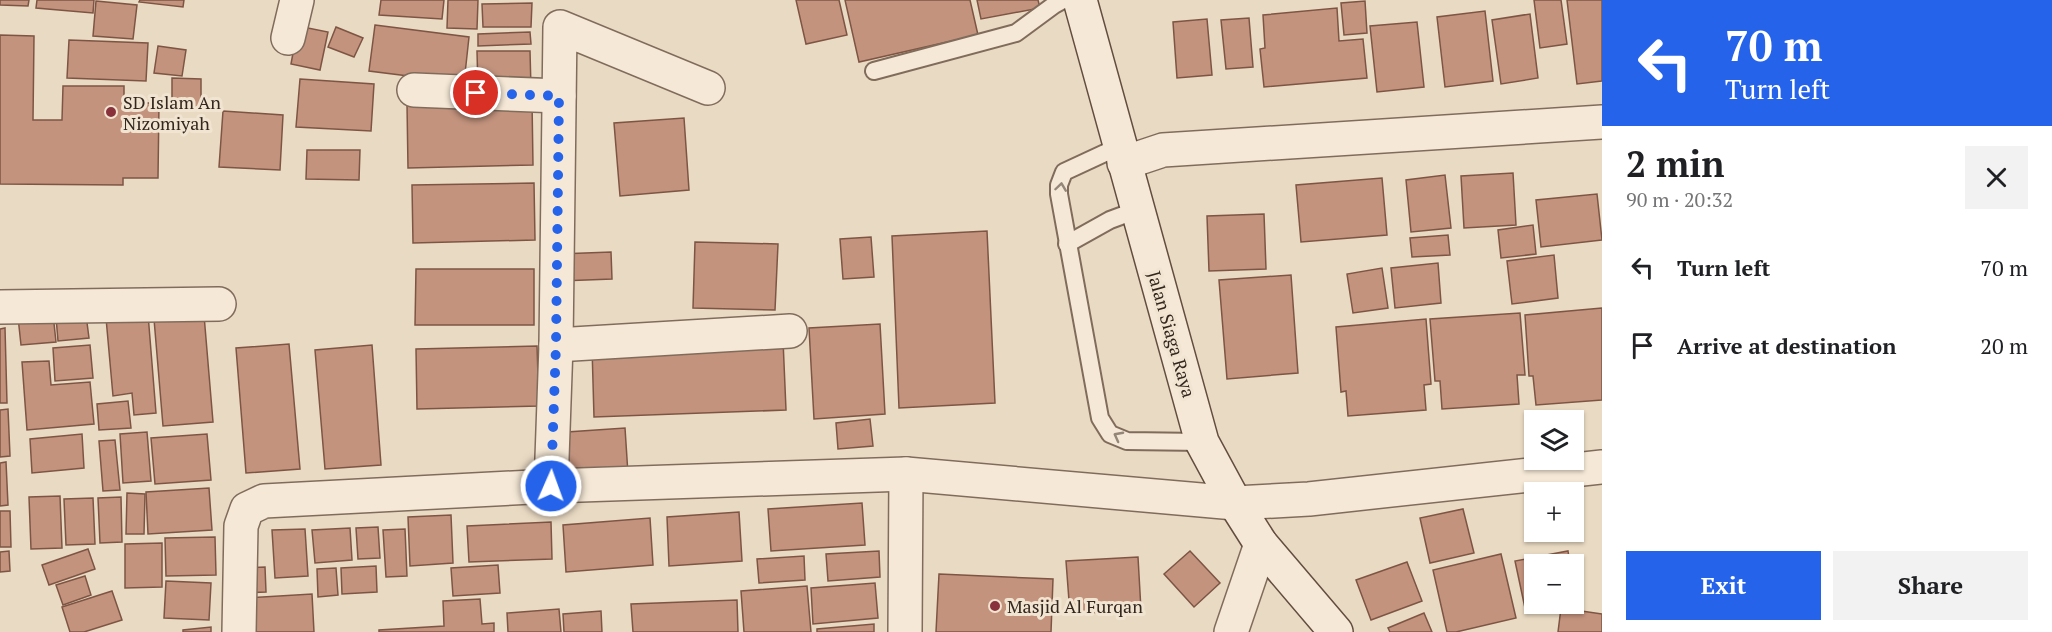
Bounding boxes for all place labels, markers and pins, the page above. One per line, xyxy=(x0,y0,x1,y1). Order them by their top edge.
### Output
pin xyxy=(450,67,501,118)
place label: SD Islam An Nizomiyah xyxy=(123,90,221,135)
marker: SD Islam An Nizomiyah xyxy=(104,105,118,119)
place label: Masjid Al Furqan xyxy=(1007,594,1143,618)
marker: Masjid Al Furqan xyxy=(988,599,1002,613)

